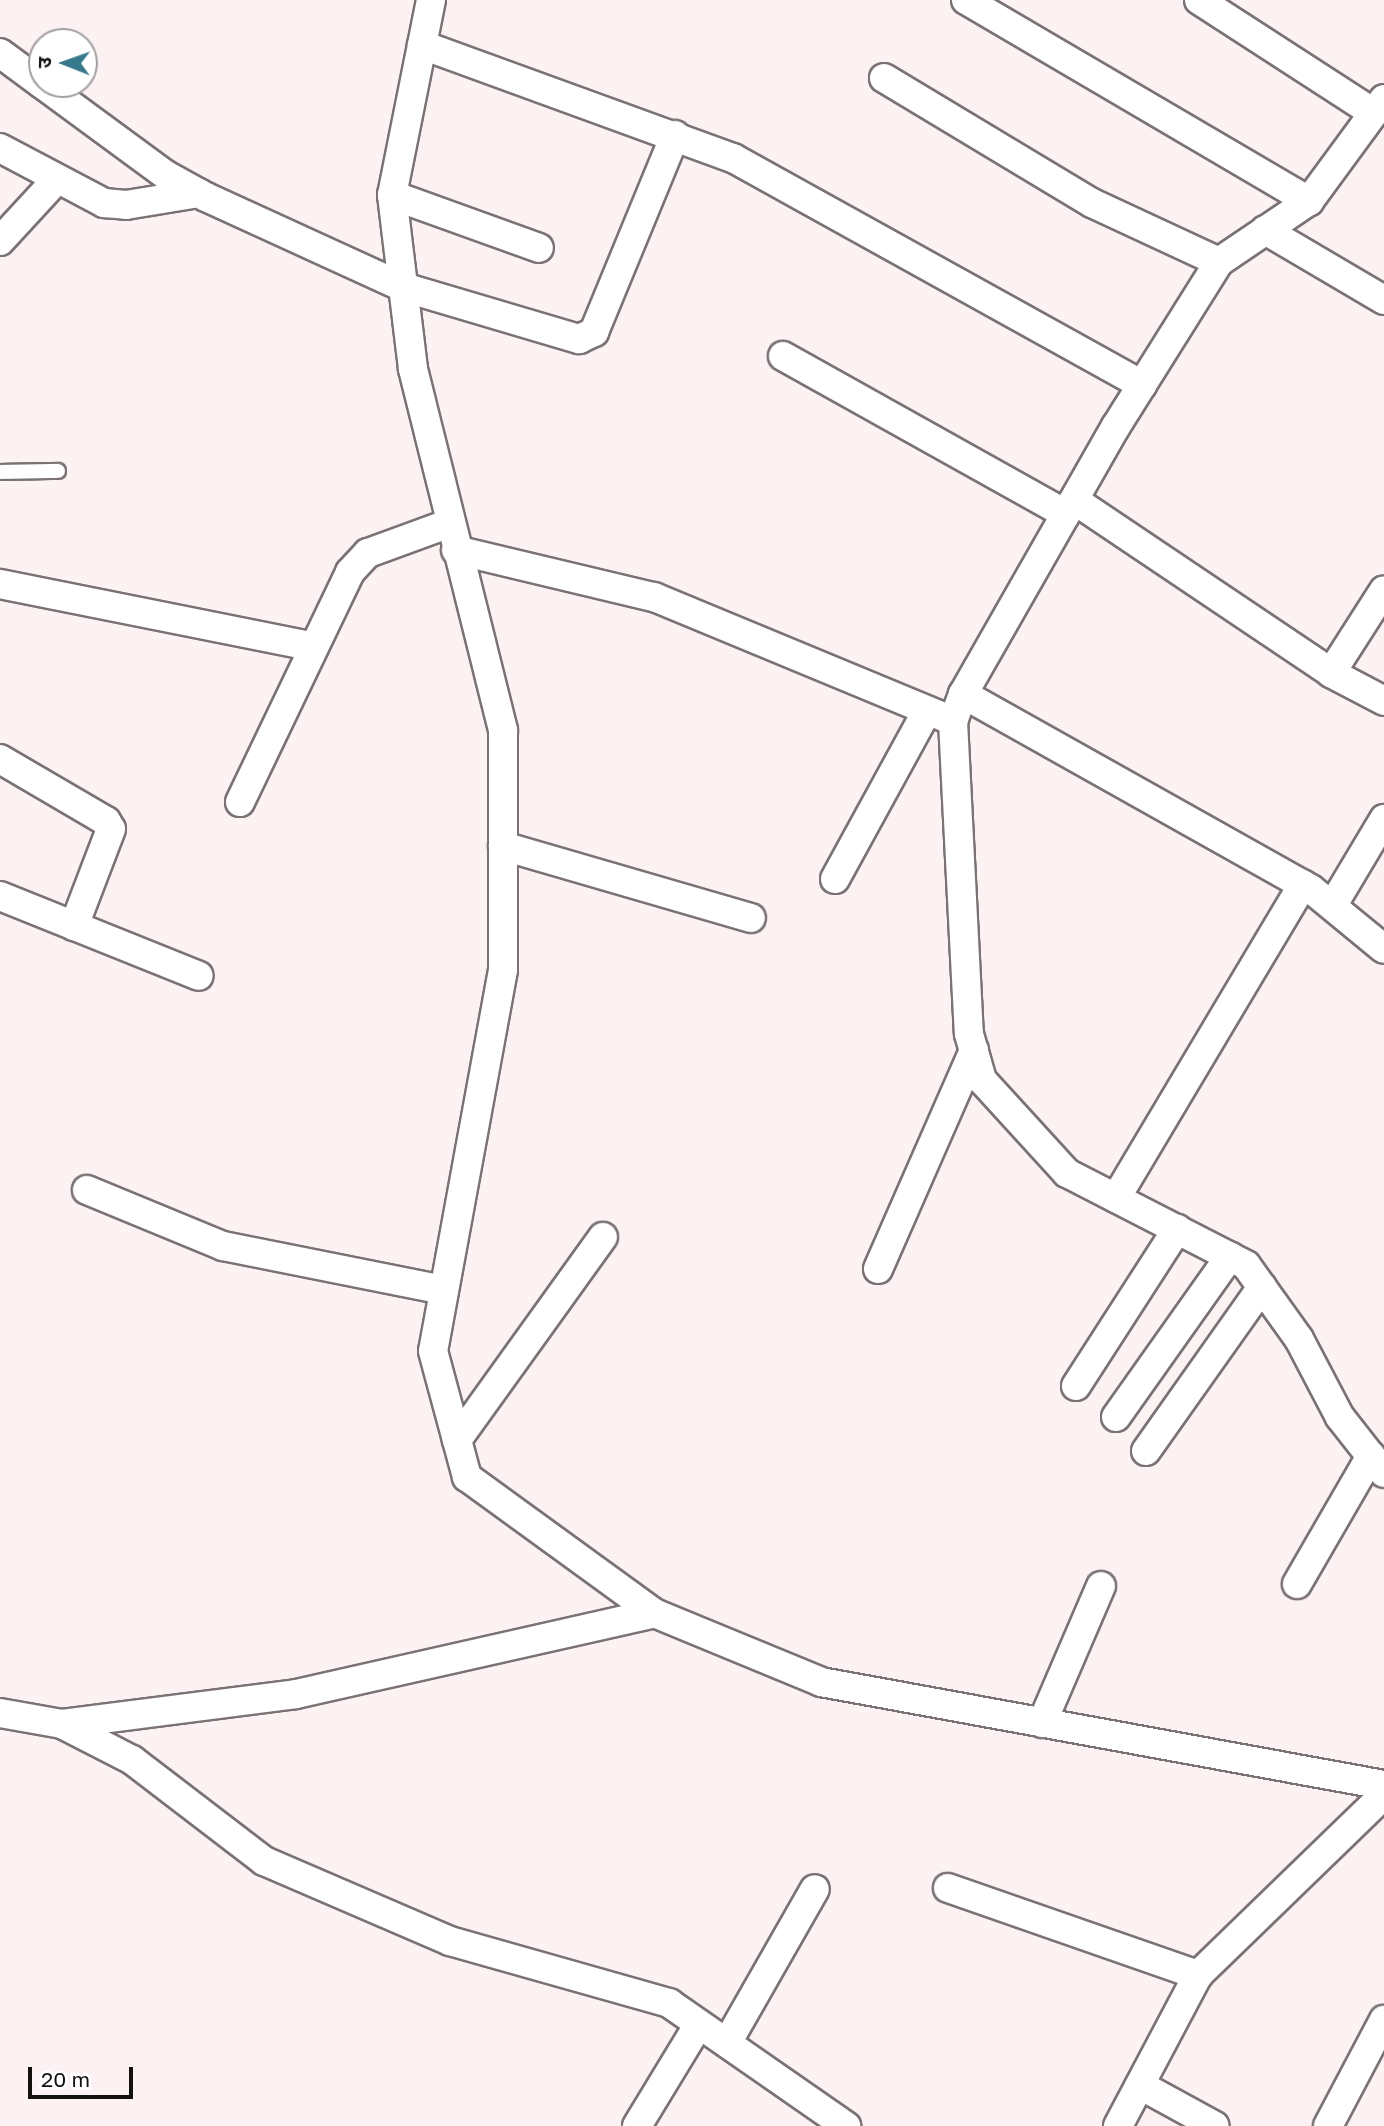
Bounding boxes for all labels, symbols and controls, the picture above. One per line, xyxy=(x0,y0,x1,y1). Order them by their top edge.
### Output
north arrow xyxy=(28,28,98,98)
text: उ xyxy=(32,57,55,68)
scale bar xyxy=(32,2052,136,2096)
text: 20 m xyxy=(41,2066,90,2092)

